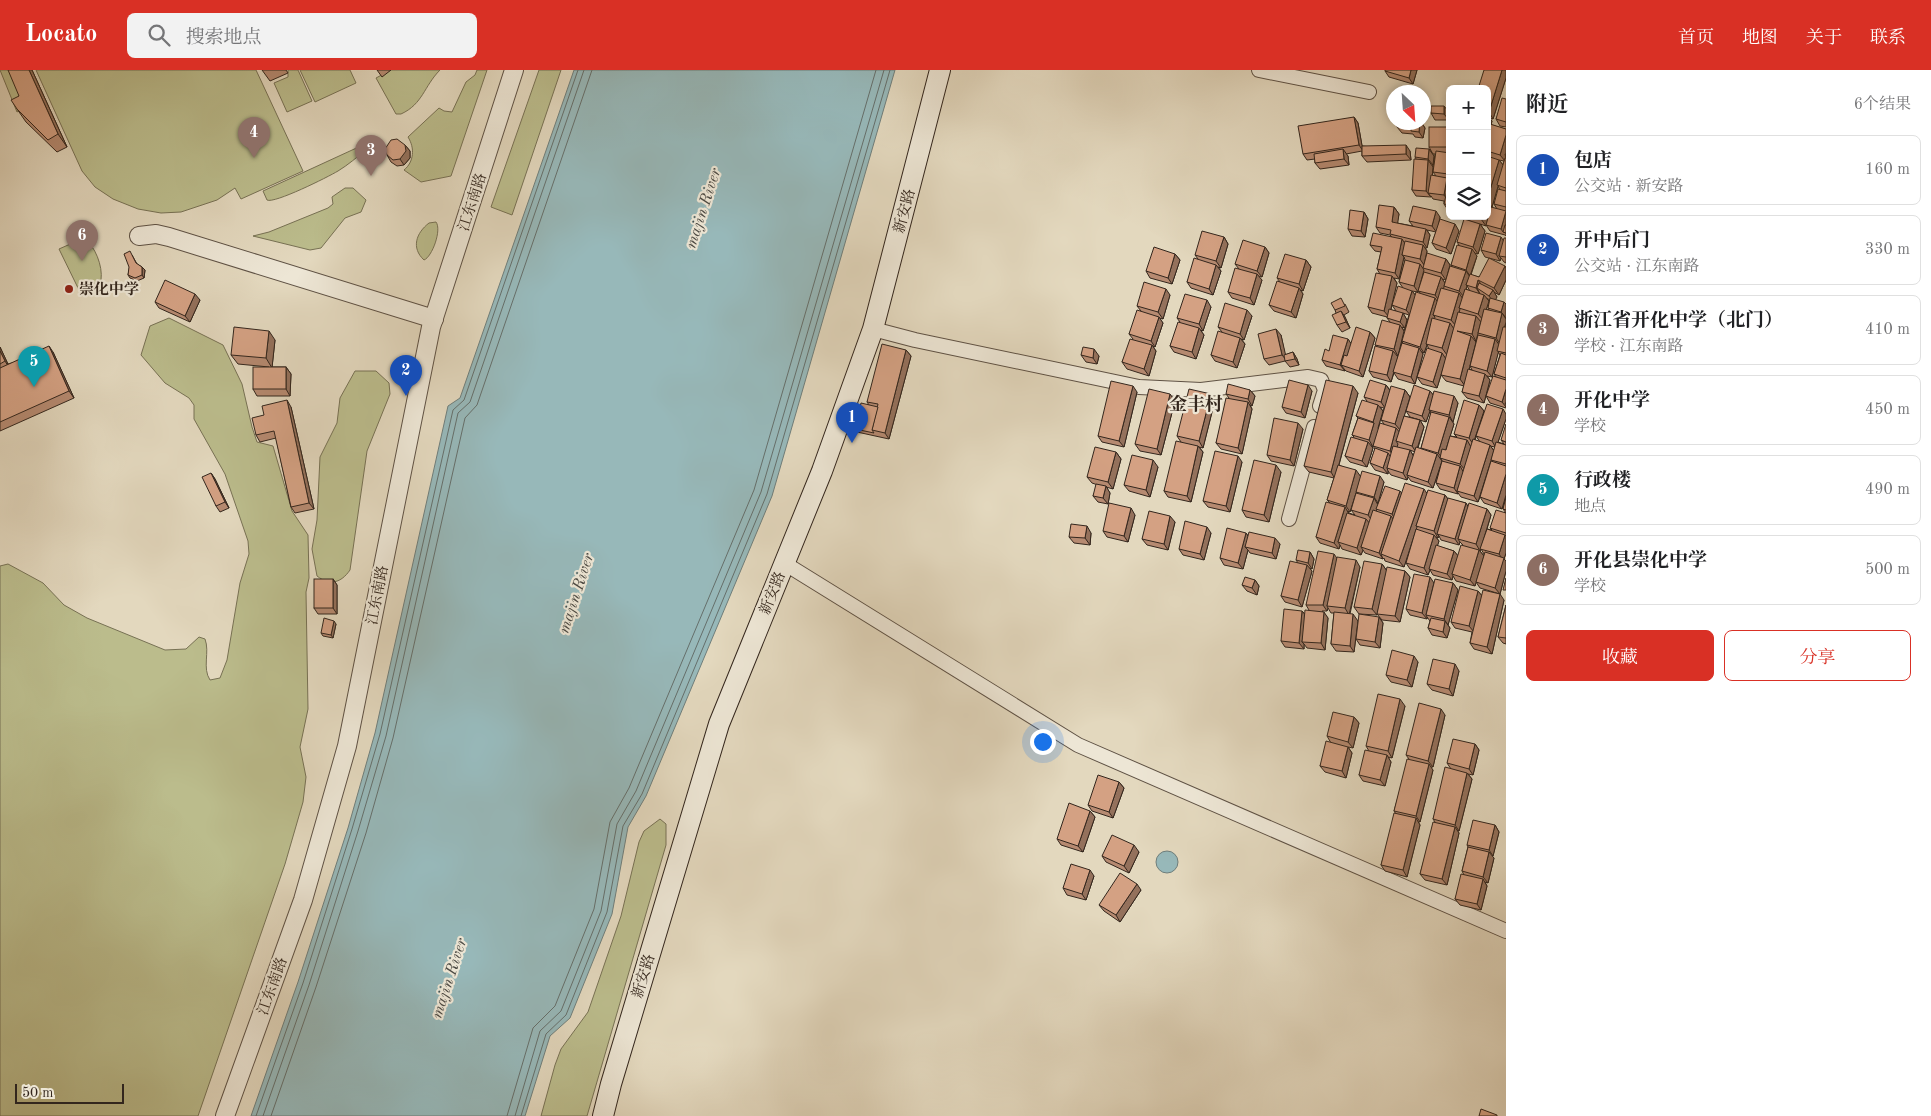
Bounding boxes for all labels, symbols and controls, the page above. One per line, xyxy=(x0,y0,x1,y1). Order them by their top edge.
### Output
search box xyxy=(127,13,477,58)
icon: search xyxy=(145,21,173,49)
text: Locato xyxy=(25,23,97,47)
text: 搜索地点 xyxy=(185,29,261,48)
text: 首页 xyxy=(1678,29,1714,47)
text: 地图 xyxy=(1742,29,1778,47)
text: 关于 xyxy=(1806,29,1842,47)
text: 联系 xyxy=(1870,29,1906,47)
north arrow xyxy=(1386,85,1431,130)
map controls xyxy=(1446,85,1491,220)
button: + xyxy=(1446,85,1491,130)
text: 附近 xyxy=(1526,95,1568,116)
text: 6个结果 xyxy=(1854,97,1911,113)
pin: 4 xyxy=(238,117,270,158)
button: − xyxy=(1446,130,1491,175)
pin: 3 xyxy=(355,135,387,176)
text: 包店 xyxy=(1574,152,1612,171)
text: 1 xyxy=(1538,162,1548,178)
text: 160 m xyxy=(1865,162,1910,178)
water label: majin River xyxy=(683,165,725,251)
street label: 江东南路 xyxy=(455,171,490,233)
button: layers xyxy=(1446,175,1491,220)
text: 公交站 · 新安路 xyxy=(1574,179,1683,195)
street label: 新安路 xyxy=(890,187,919,235)
pin: 6 xyxy=(66,220,98,261)
text: 开中后门 xyxy=(1574,232,1650,251)
text: 2 xyxy=(1538,242,1548,258)
text: 330 m xyxy=(1865,242,1910,258)
text: 公交站 · 江东南路 xyxy=(1574,259,1699,275)
place label: 崇化中学 xyxy=(79,281,139,298)
marker: 崇化中学 xyxy=(63,283,75,295)
text: 浙江省开化中学（北门） xyxy=(1574,312,1783,331)
text: 3 xyxy=(1538,322,1548,338)
text: 410 m xyxy=(1865,322,1910,338)
text: 学校 · 江东南路 xyxy=(1574,339,1683,355)
pin: 5 xyxy=(18,346,50,387)
pin: 2 xyxy=(390,355,422,396)
text: 开化中学 xyxy=(1574,392,1650,411)
district label: 金丰村 xyxy=(1169,394,1223,414)
pin: 1 xyxy=(836,402,868,443)
text: 4 xyxy=(1538,402,1548,418)
text: 450 m xyxy=(1865,402,1910,418)
text: 学校 xyxy=(1574,419,1606,435)
text: 行政楼 xyxy=(1574,472,1631,491)
text: 5 xyxy=(1538,482,1548,498)
text: 490 m xyxy=(1865,482,1910,498)
text: 地点 xyxy=(1574,499,1606,515)
water label: majin River xyxy=(556,550,598,636)
text: 开化县崇化中学 xyxy=(1574,552,1707,571)
text: 6 xyxy=(1538,562,1548,578)
text: 500 m xyxy=(1865,562,1910,578)
street label: 江东南路 xyxy=(363,564,392,626)
street label: 新安路 xyxy=(756,569,789,617)
text: 学校 xyxy=(1574,579,1606,595)
button: 收藏 xyxy=(1526,630,1714,681)
button: 分享 xyxy=(1724,630,1911,681)
your location xyxy=(1030,729,1056,755)
water label: majin River xyxy=(429,935,471,1021)
street label: 新安路 xyxy=(629,952,658,1000)
street label: 江东南路 xyxy=(254,955,291,1017)
scale bar xyxy=(15,1081,124,1104)
text: 50 m xyxy=(22,1086,53,1100)

